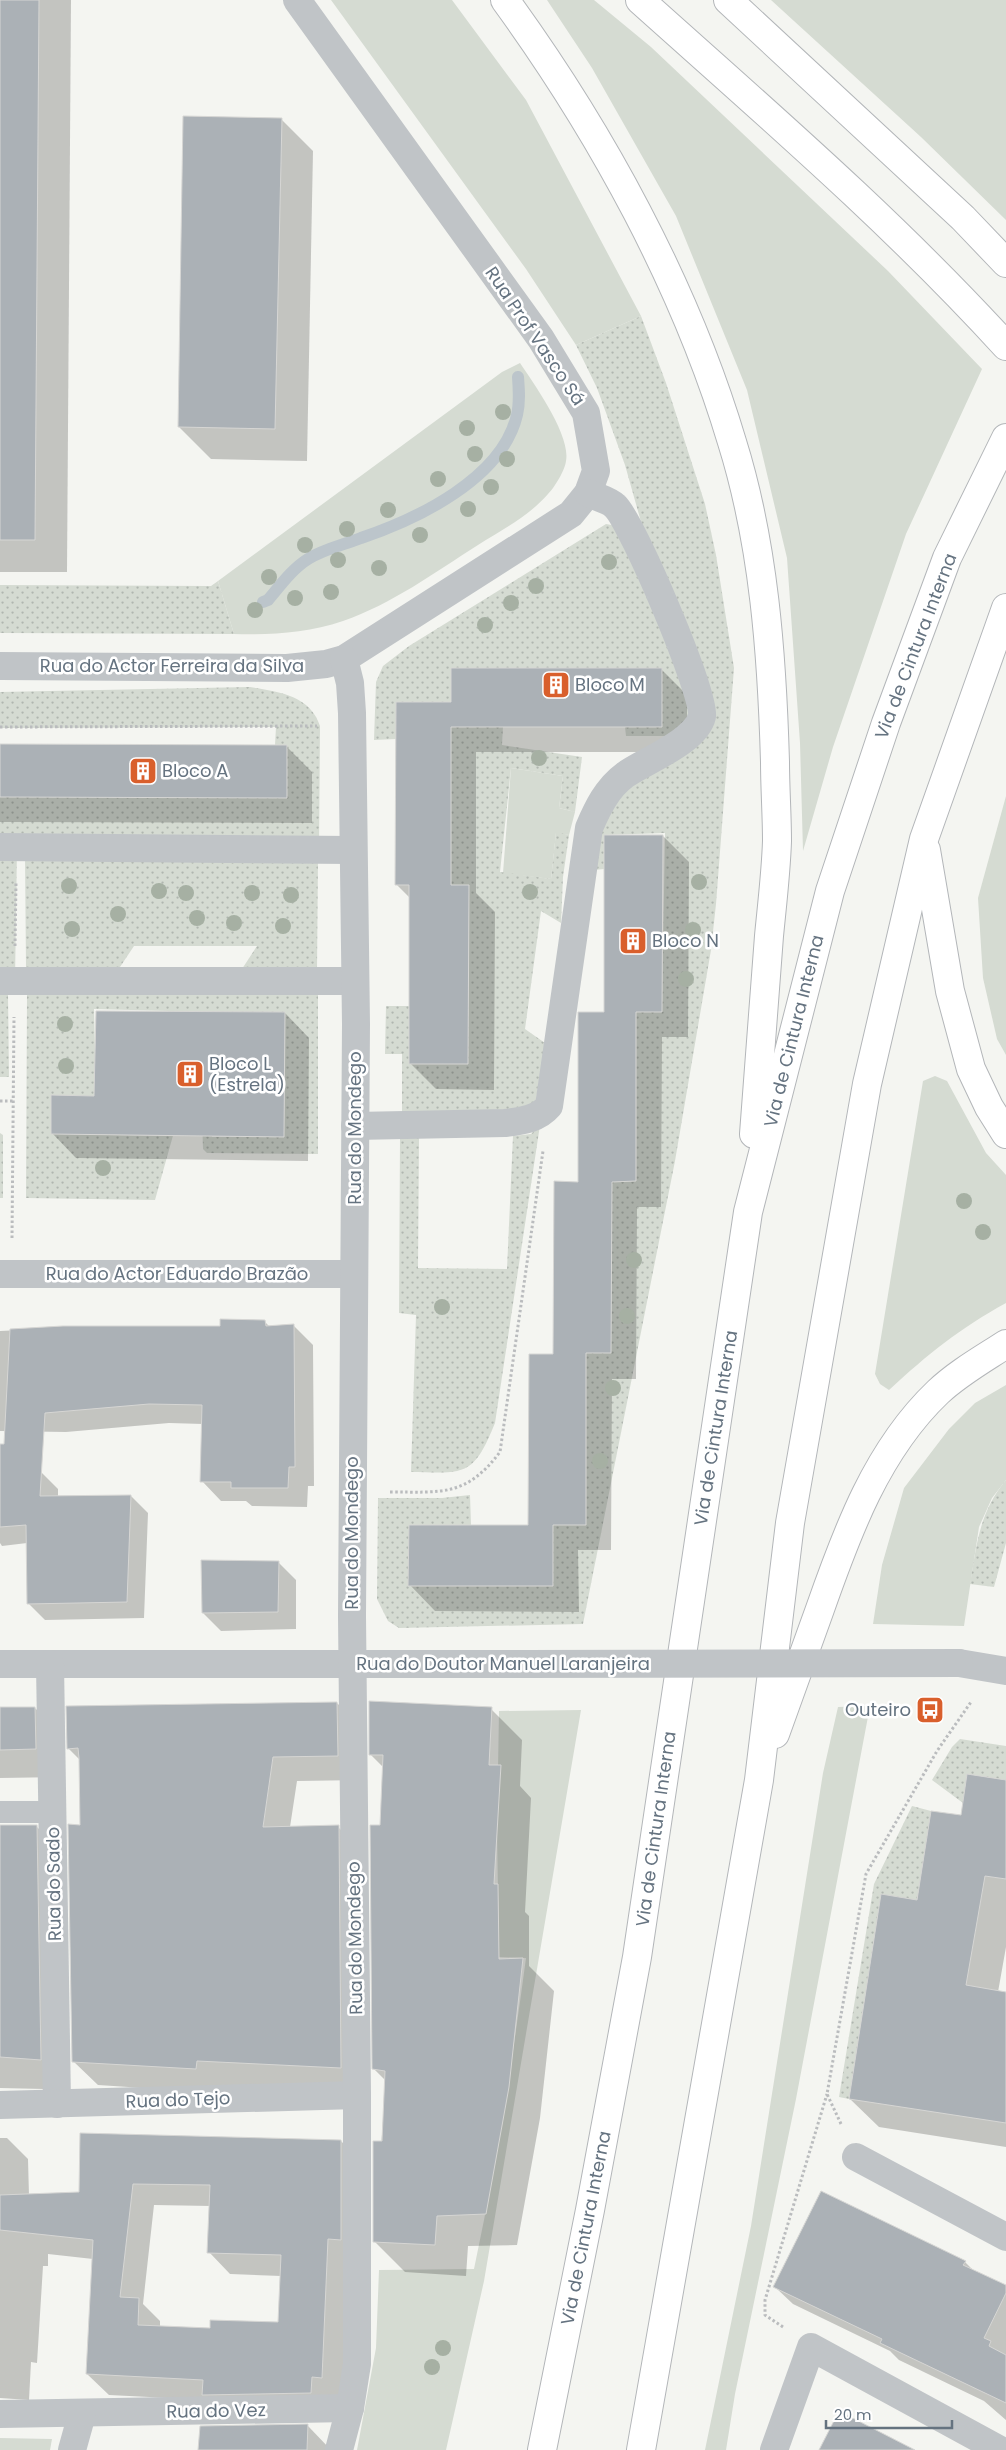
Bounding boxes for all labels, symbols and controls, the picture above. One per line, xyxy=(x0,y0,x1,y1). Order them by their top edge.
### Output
street label: Rua Prof Vasco Sá xyxy=(480,261,591,410)
street label: Via de Cintura Interna xyxy=(868,549,963,742)
street label: Rua do Actor Ferreira da Silva xyxy=(40,653,304,678)
building icon: Bloco M xyxy=(541,670,571,700)
place label: Bloco M xyxy=(575,672,645,697)
building icon: Bloco A xyxy=(128,756,158,786)
place label: Bloco A xyxy=(162,758,228,783)
building icon: Bloco N xyxy=(618,926,648,956)
place label: Bloco N xyxy=(652,928,719,953)
street label: Via de Cintura Interna xyxy=(758,932,830,1130)
place label: Bloco L (Estrela) xyxy=(209,1051,285,1097)
street label: Rua do Mondego xyxy=(342,1051,367,1205)
building icon: Bloco L (Estrela) xyxy=(175,1059,205,1089)
street label: Rua do Actor Eduardo Brazão xyxy=(46,1261,308,1286)
street label: Via de Cintura Interna xyxy=(688,1328,743,1527)
street label: Rua do Mondego xyxy=(339,1456,364,1610)
street label: Rua do Doutor Manuel Laranjeira xyxy=(356,1651,650,1676)
bus stop icon: Outeiro xyxy=(915,1695,945,1725)
place label: Outeiro xyxy=(845,1697,911,1722)
street label: Via de Cintura Interna xyxy=(629,1729,682,1928)
street label: Rua do Sado xyxy=(40,1827,67,1941)
street label: Rua do Mondego xyxy=(341,1861,368,2015)
street label: Rua do Tejo xyxy=(125,2085,231,2114)
street label: Via de Cintura Interna xyxy=(554,2129,617,2327)
street label: Rua do Vez xyxy=(166,2397,266,2424)
scale bar xyxy=(826,2398,952,2430)
text: 20 m xyxy=(834,2404,872,2425)

